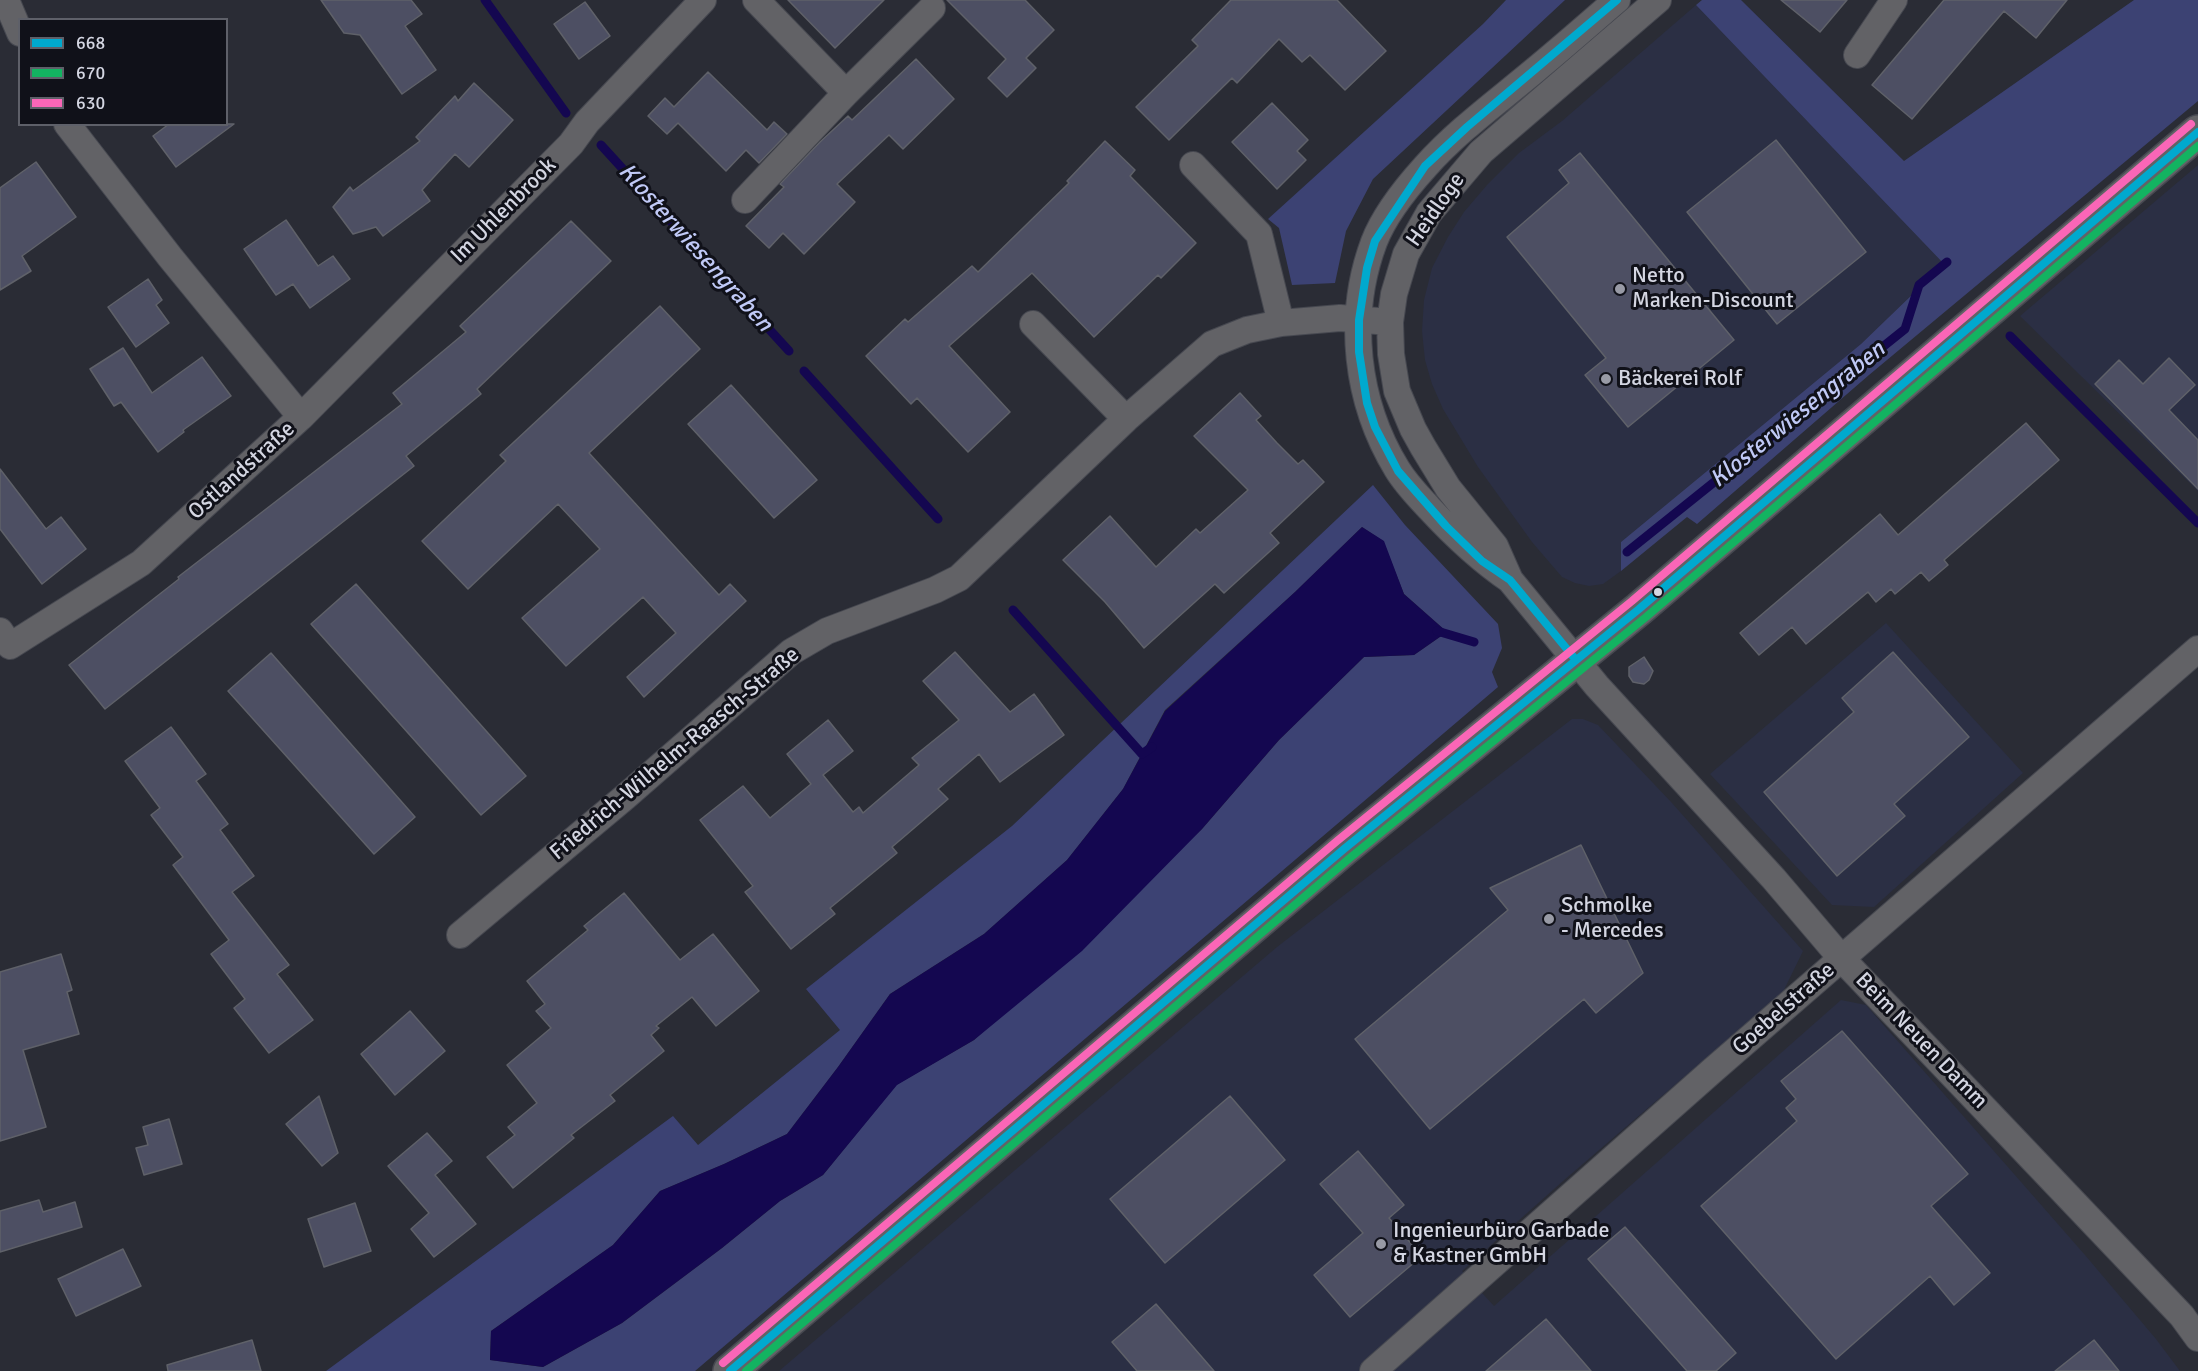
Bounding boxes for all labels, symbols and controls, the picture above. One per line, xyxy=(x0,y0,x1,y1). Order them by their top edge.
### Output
legend xyxy=(18,18,228,126)
text: 668 xyxy=(76,32,105,54)
text: 670 xyxy=(76,62,105,84)
text: 630 xyxy=(76,92,105,114)
street label: Im Uhlenbrook xyxy=(446,153,562,269)
water label: Klosterwiesengraben xyxy=(612,158,778,338)
street label: Heidloge xyxy=(1401,168,1471,252)
place label: Netto Marken-Discount xyxy=(1632,263,1794,314)
marker: Netto Marken-Discount xyxy=(1613,282,1627,296)
water label: Klosterwiesengraben xyxy=(1705,336,1891,494)
place label: Bäckerei Rolf xyxy=(1618,366,1742,392)
marker: Bäckerei Rolf xyxy=(1599,372,1613,386)
street label: Ostlandstraße xyxy=(183,416,301,526)
unlabelled marker xyxy=(1652,586,1664,598)
street label: Friedrich-Wilhelm-Raasch-Straße xyxy=(545,642,805,866)
place label: Schmolke - Mercedes xyxy=(1561,893,1664,944)
marker: Schmolke - Mercedes xyxy=(1542,912,1556,926)
street label: Goebelstraße xyxy=(1727,957,1841,1061)
street label: Beim Neuen Damm xyxy=(1849,968,1993,1114)
place label: Ingenieurbüro Garbade & Kastner GmbH xyxy=(1393,1218,1610,1270)
marker: Ingenieurbüro Garbade & Kastner GmbH xyxy=(1374,1237,1388,1251)

